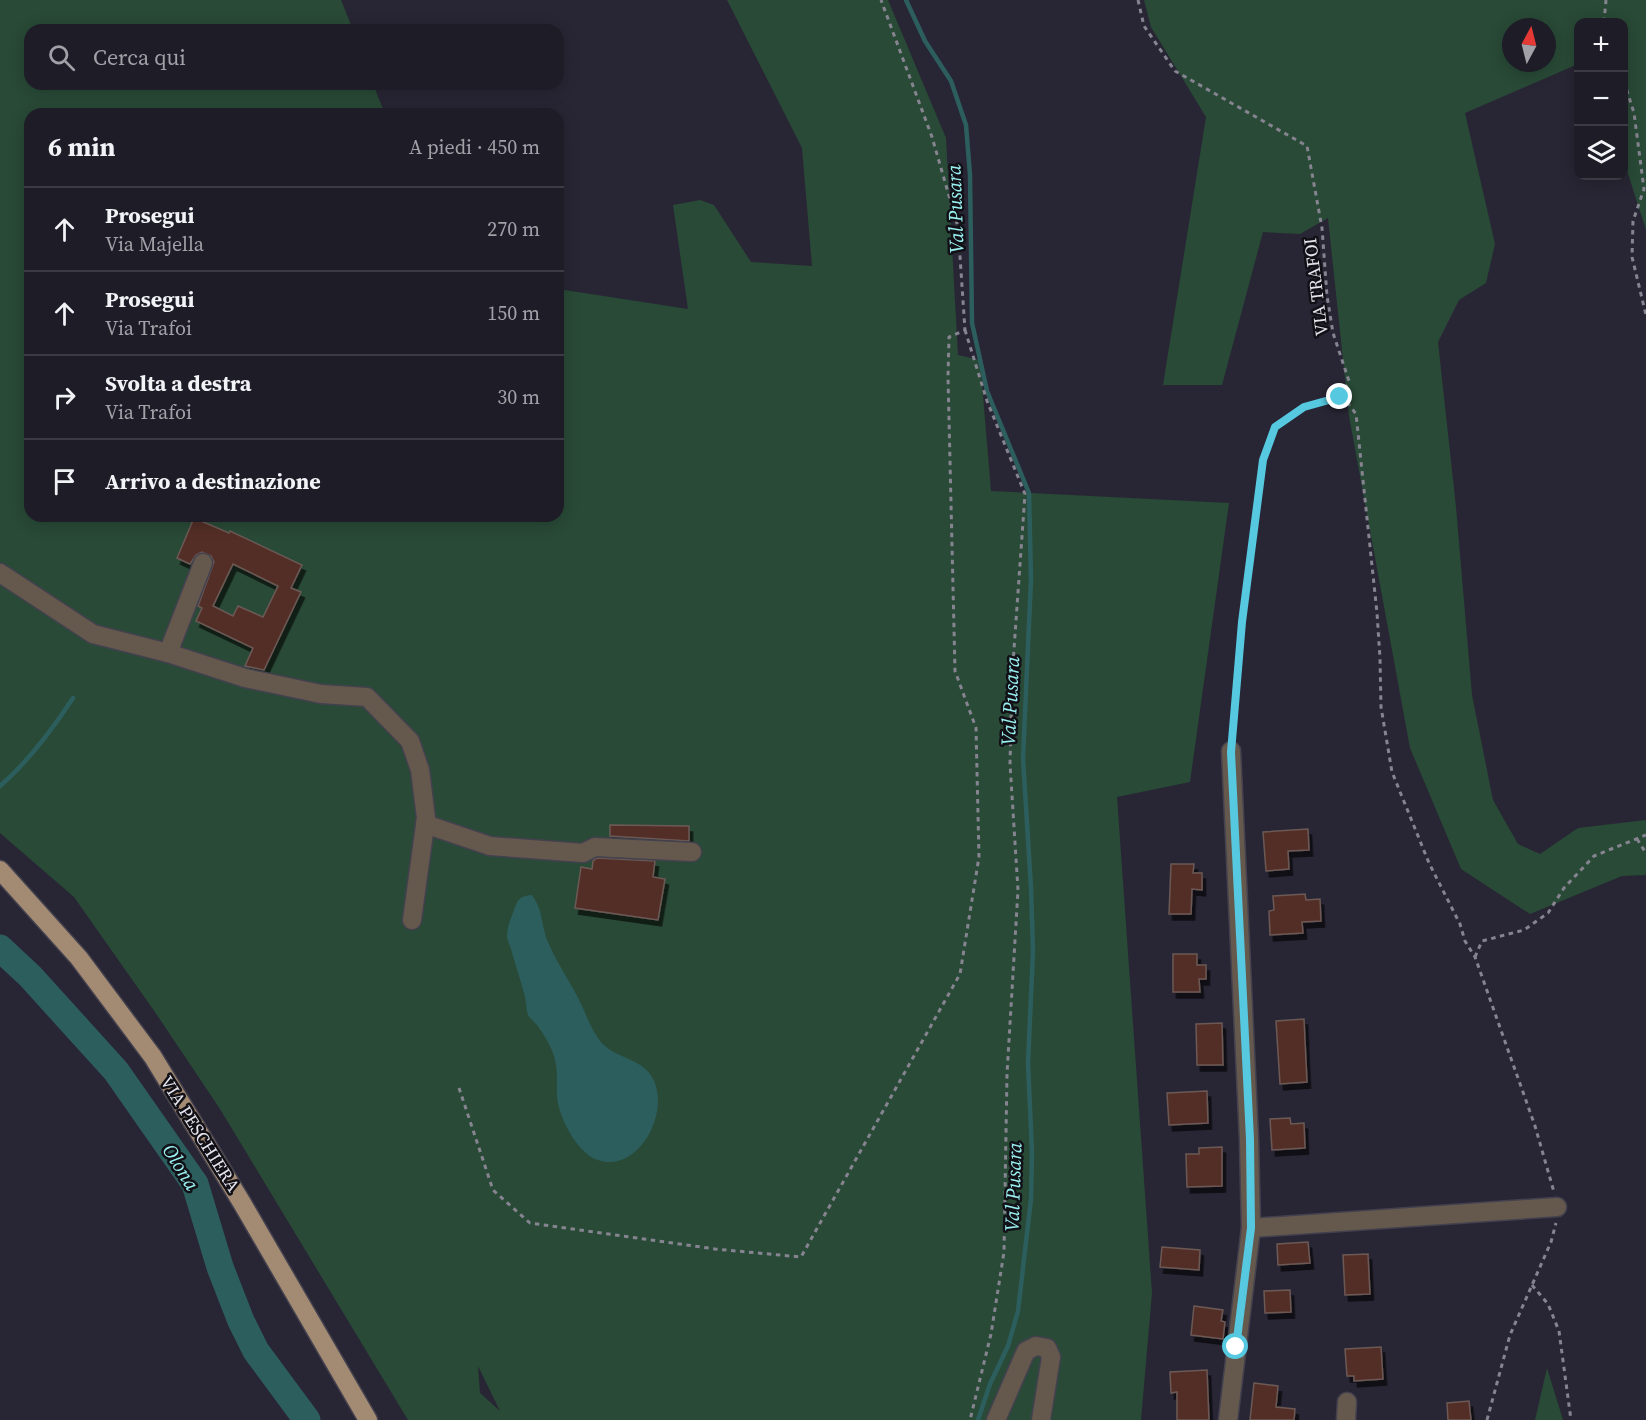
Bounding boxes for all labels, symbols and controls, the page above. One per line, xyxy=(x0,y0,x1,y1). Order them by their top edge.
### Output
north arrow xyxy=(1502,18,1556,72)
map controls xyxy=(1574,18,1628,180)
button: + xyxy=(1574,18,1628,72)
search box xyxy=(24,24,564,90)
icon: search xyxy=(45,41,78,74)
text: Cerca qui xyxy=(93,42,186,72)
button: − xyxy=(1574,72,1628,126)
button: layers xyxy=(1574,126,1628,180)
text: 6 min xyxy=(48,129,115,165)
text: A piedi · 450 m xyxy=(409,133,540,161)
water label: Val Pusara xyxy=(939,163,971,254)
text: Prosegui xyxy=(105,200,194,230)
icon: ahead xyxy=(48,213,81,246)
text: 270 m xyxy=(487,215,540,243)
text: Via Majella xyxy=(105,230,204,258)
street label: VIA TRAFOI xyxy=(1297,237,1334,337)
text: Prosegui xyxy=(105,284,194,314)
icon: ahead xyxy=(48,297,81,330)
text: 150 m xyxy=(487,299,540,327)
text: Via Trafoi xyxy=(105,314,192,342)
text: Svolta a destra xyxy=(105,368,251,398)
icon: right xyxy=(48,381,81,414)
text: 30 m xyxy=(497,383,540,411)
route end xyxy=(1326,383,1352,409)
text: Via Trafoi xyxy=(105,398,192,426)
icon: arrive xyxy=(48,465,81,498)
text: Arrivo a destinazione xyxy=(105,466,321,496)
water label: Val Pusara xyxy=(994,655,1026,746)
street label: VIA PESCHIERA xyxy=(155,1071,246,1197)
water label: Olona xyxy=(156,1138,206,1196)
water label: Val Pusara xyxy=(997,1141,1029,1232)
route start xyxy=(1222,1333,1248,1359)

